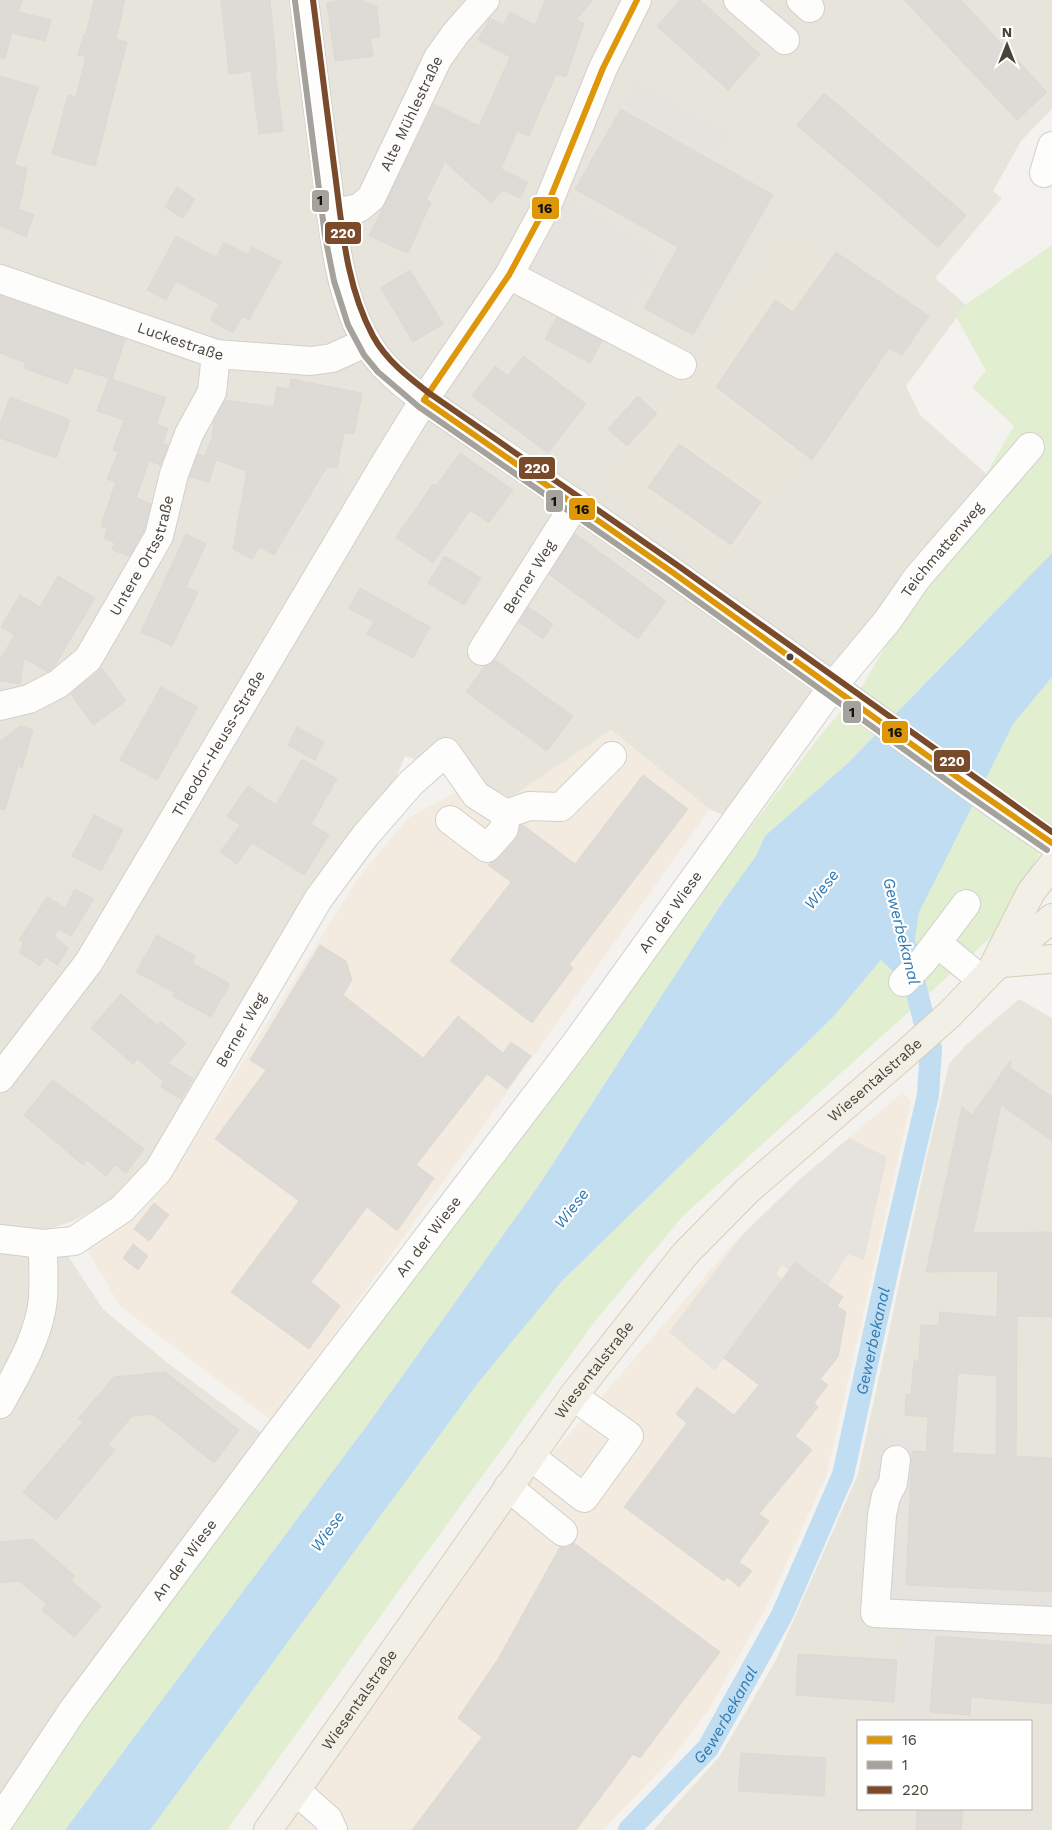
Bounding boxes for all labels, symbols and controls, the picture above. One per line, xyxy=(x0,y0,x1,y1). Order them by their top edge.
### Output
north arrow xyxy=(982,20,1032,70)
text: N xyxy=(1002,24,1012,40)
street label: Alte Mühlestraße xyxy=(376,53,447,174)
line badge: 1 xyxy=(311,189,330,213)
text: 1 xyxy=(317,192,323,208)
line badge: 16 xyxy=(531,196,560,220)
text: 16 xyxy=(538,200,553,216)
line badge: 220 xyxy=(324,221,362,245)
text: 220 xyxy=(330,225,356,241)
street label: Luckestraße xyxy=(135,318,224,364)
line badge: 220 xyxy=(518,456,556,480)
text: 220 xyxy=(524,460,550,476)
line badge: 1 xyxy=(545,489,564,513)
text: 1 xyxy=(551,493,557,509)
street label: Untere Ortsstraße xyxy=(106,494,177,619)
line badge: 16 xyxy=(568,497,596,521)
street label: Teichmattenweg xyxy=(897,499,987,601)
text: 16 xyxy=(575,501,590,517)
street label: Berner Weg xyxy=(499,537,559,617)
unlabelled marker xyxy=(785,652,795,662)
street label: Theodor-Heuss-Straße xyxy=(168,667,269,820)
line badge: 1 xyxy=(842,700,862,724)
text: 1 xyxy=(849,704,855,720)
line badge: 16 xyxy=(881,720,909,744)
text: 16 xyxy=(888,724,903,740)
line badge: 220 xyxy=(933,749,971,773)
text: 220 xyxy=(939,753,965,769)
water label: Wiese xyxy=(800,866,843,913)
street label: An der Wiese xyxy=(635,867,706,956)
water label: Gewerbekanal xyxy=(879,876,924,987)
street label: Berner Weg xyxy=(212,990,270,1071)
street label: Wiesentalstraße xyxy=(824,1034,926,1126)
water label: Wiese xyxy=(550,1185,593,1232)
street label: An der Wiese xyxy=(392,1193,465,1280)
water label: Gewerbekanal xyxy=(852,1285,894,1397)
street label: Wiesentalstraße xyxy=(551,1317,638,1422)
water label: Wiese xyxy=(306,1507,348,1555)
street label: An der Wiese xyxy=(148,1516,221,1604)
street label: Wiesentalstraße xyxy=(318,1646,401,1754)
water label: Gewerbekanal xyxy=(689,1663,762,1768)
legend xyxy=(857,1720,1032,1810)
text: 16 xyxy=(902,1731,917,1749)
text: 1 xyxy=(902,1756,908,1774)
text: 220 xyxy=(902,1781,929,1799)

